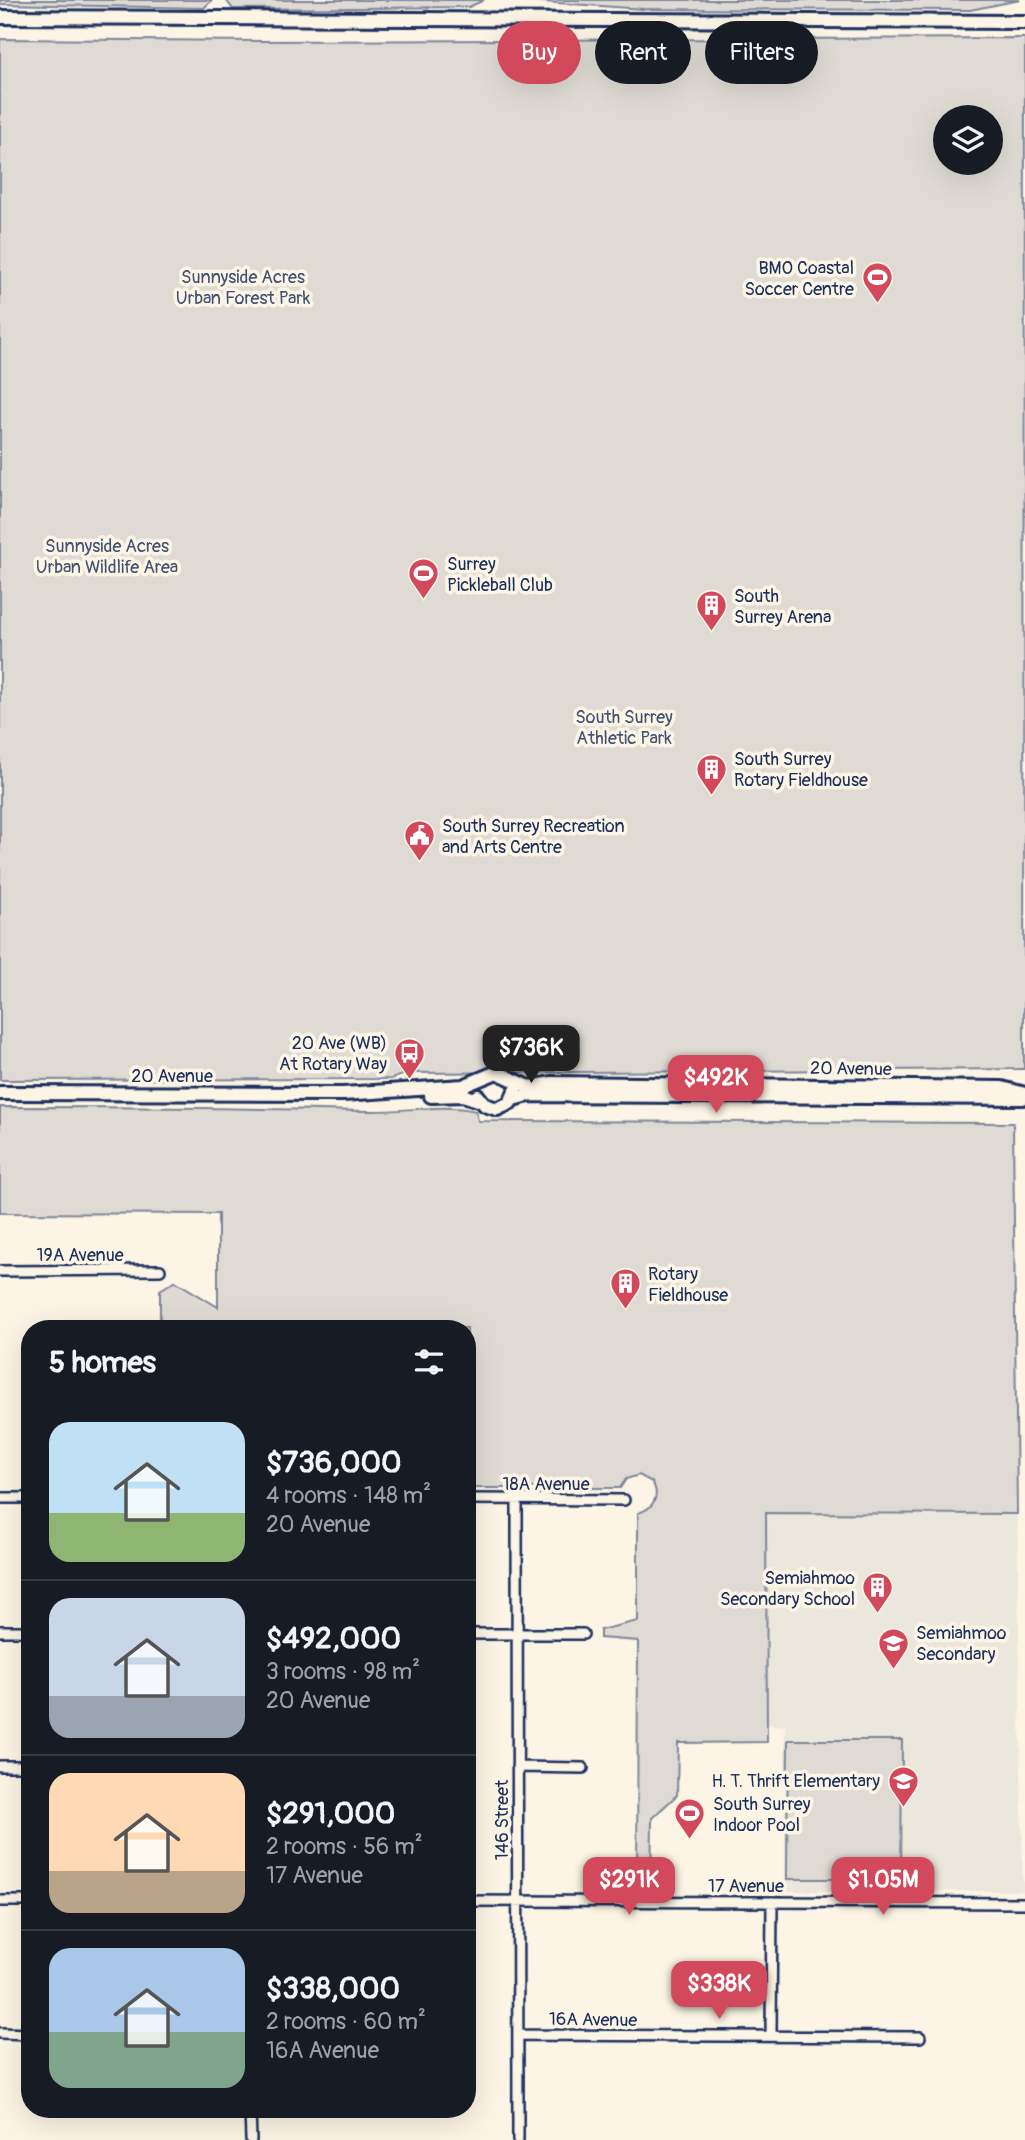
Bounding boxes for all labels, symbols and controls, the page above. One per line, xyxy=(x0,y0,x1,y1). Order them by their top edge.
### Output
chip: Buy xyxy=(497,21,581,84)
chip: Rent xyxy=(595,21,691,84)
chip: Filters xyxy=(705,21,818,84)
map controls xyxy=(933,105,1003,175)
button: layers xyxy=(933,105,1003,175)
place label: BMO Coastal Soccer Centre xyxy=(745,257,854,301)
sports icon: BMO Coastal Soccer Centre xyxy=(860,261,894,305)
park label: Sunnyside Acres Urban Forest Park xyxy=(176,266,311,310)
park label: Sunnyside Acres Urban Wildlife Area xyxy=(36,535,178,579)
place label: Surrey Pickleball Club xyxy=(447,553,553,597)
sports icon: Surrey Pickleball Club xyxy=(407,557,441,601)
place label: South Surrey Arena xyxy=(734,585,831,629)
building icon: South Surrey Arena xyxy=(694,589,728,633)
park label: South Surrey Athletic Park xyxy=(575,706,673,750)
place label: South Surrey Rotary Fieldhouse xyxy=(734,748,868,792)
building icon: South Surrey Rotary Fieldhouse xyxy=(694,752,728,796)
place label: South Surrey Recreation and Arts Centre xyxy=(442,815,625,859)
public building icon: South Surrey Recreation and Arts Centre xyxy=(402,819,436,863)
pin: $736K xyxy=(482,1026,580,1085)
place label: 20 Ave (WB) At Rotary Way xyxy=(279,1032,387,1076)
text: $736K xyxy=(499,1033,563,1062)
bus stop icon: 20 Ave (WB) At Rotary Way xyxy=(393,1036,427,1080)
pin: $492K xyxy=(667,1056,765,1115)
street label: 20 Avenue xyxy=(810,1057,892,1081)
text: $492K xyxy=(684,1063,748,1092)
street label: 20 Avenue xyxy=(131,1065,213,1088)
street label: 19A Avenue xyxy=(36,1244,124,1267)
place label: Rotary Fieldhouse xyxy=(648,1263,728,1307)
building icon: Rotary Fieldhouse xyxy=(608,1267,642,1311)
icon: filters xyxy=(410,1343,448,1381)
text: 5 homes xyxy=(49,1344,156,1381)
text: $736,000 xyxy=(266,1444,401,1481)
icon: home xyxy=(105,1450,189,1534)
street label: 18A Avenue xyxy=(502,1473,590,1496)
text: 4 rooms · 148 m² xyxy=(266,1481,431,1510)
text: 20 Avenue xyxy=(266,1510,370,1539)
place label: Semiahmoo Secondary School xyxy=(720,1567,855,1611)
building icon: Semiahmoo Secondary School xyxy=(861,1571,895,1615)
text: $492,000 xyxy=(266,1620,401,1657)
place label: Semiahmoo Secondary xyxy=(916,1622,1007,1666)
icon: home xyxy=(105,1626,189,1710)
school or university icon: Semiahmoo Secondary xyxy=(876,1626,910,1670)
text: 3 rooms · 98 m² xyxy=(266,1657,420,1686)
text: 20 Avenue xyxy=(266,1686,370,1715)
school or university icon: H. T. Thrift Elementary xyxy=(886,1764,920,1808)
place label: H. T. Thrift Elementary xyxy=(712,1770,880,1793)
street label: 146 Street xyxy=(491,1779,514,1860)
place label: South Surrey Indoor Pool xyxy=(713,1793,811,1837)
text: $291,000 xyxy=(266,1795,395,1832)
sports icon: South Surrey Indoor Pool xyxy=(673,1797,707,1841)
icon: home xyxy=(105,1801,189,1885)
text: 2 rooms · 56 m² xyxy=(266,1832,423,1861)
pin: $291K xyxy=(580,1857,678,1917)
pin: $1.05M xyxy=(826,1857,940,1917)
text: 17 Avenue xyxy=(266,1861,363,1890)
text: $291K xyxy=(599,1865,659,1894)
text: $1.05M xyxy=(847,1865,919,1894)
street label: 17 Avenue xyxy=(708,1875,784,1898)
pin: $338K xyxy=(670,1962,768,2021)
text: $338K xyxy=(687,1969,751,1998)
text: $338,000 xyxy=(266,1970,400,2007)
icon: home xyxy=(105,1976,189,2060)
text: 2 rooms · 60 m² xyxy=(266,2007,426,2036)
street label: 16A Avenue xyxy=(549,2008,638,2032)
text: 16A Avenue xyxy=(266,2036,379,2065)

